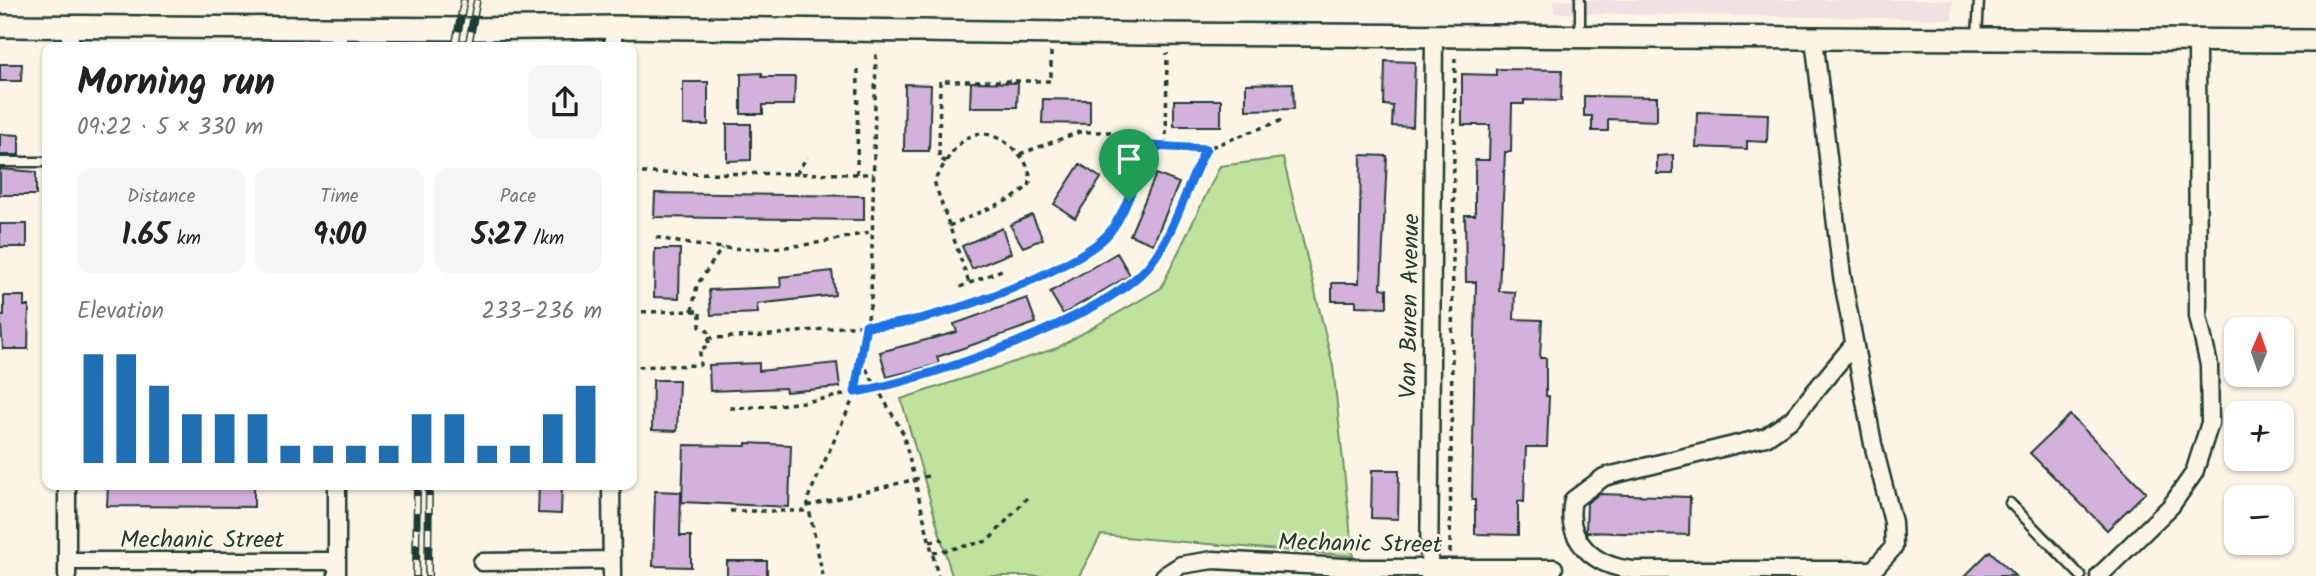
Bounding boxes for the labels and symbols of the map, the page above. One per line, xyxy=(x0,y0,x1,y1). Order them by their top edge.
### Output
pin xyxy=(1099,129,1159,201)
street label: Van Buren Avenue xyxy=(1389,213,1432,399)
north arrow xyxy=(2224,317,2294,387)
street label: Mechanic Street xyxy=(120,521,285,560)
street label: Mechanic Street xyxy=(1278,524,1443,565)

